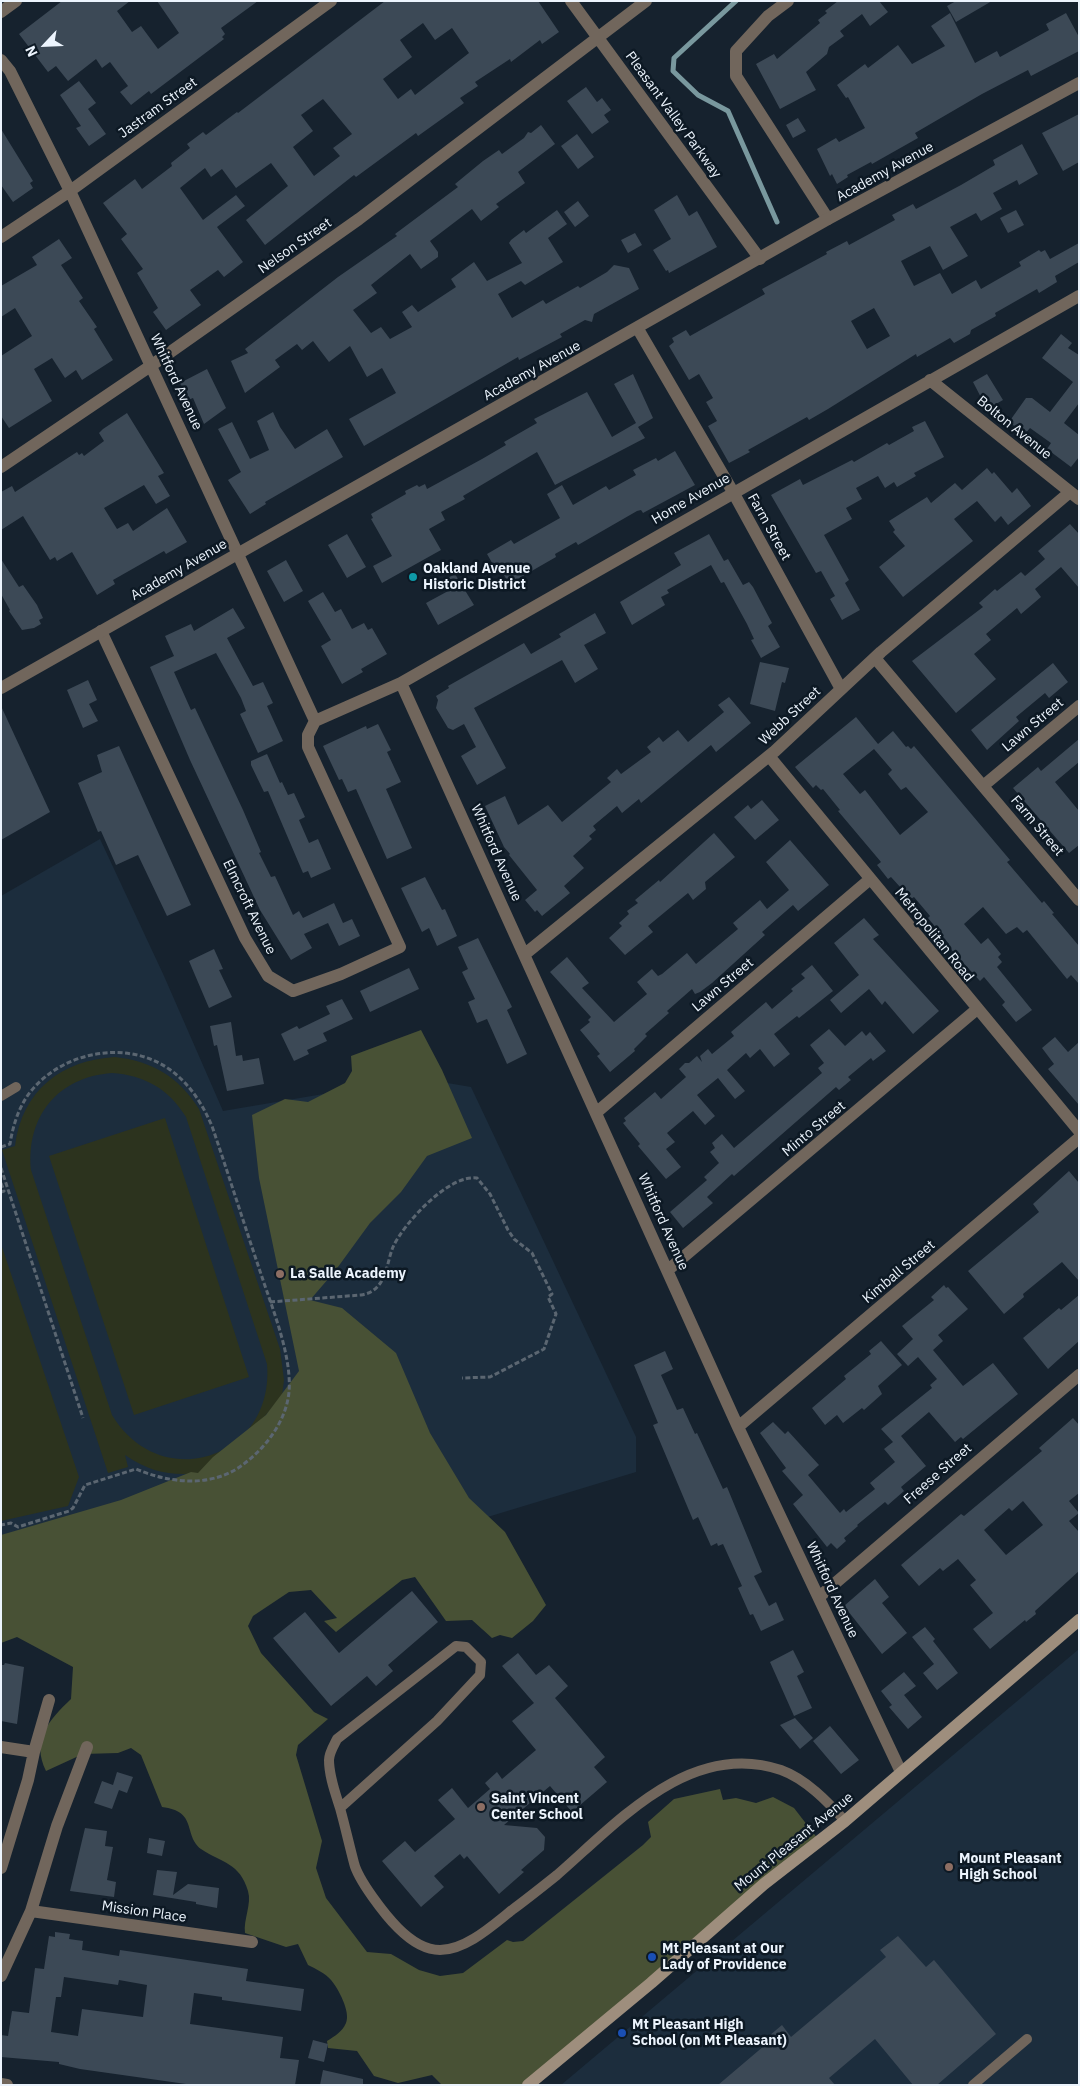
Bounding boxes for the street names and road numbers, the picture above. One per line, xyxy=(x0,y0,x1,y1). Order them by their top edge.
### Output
street label: Pleasant Valley Parkway xyxy=(621,48,725,182)
street label: Jastram Street xyxy=(116,74,200,142)
street label: Academy Avenue xyxy=(834,138,936,206)
street label: Nelson Street xyxy=(255,215,335,277)
street label: Whitford Avenue xyxy=(146,331,206,433)
street label: Academy Avenue xyxy=(481,337,583,405)
street label: Bolton Avenue xyxy=(973,393,1055,463)
street label: Home Avenue xyxy=(649,470,733,528)
street label: Farm Street xyxy=(744,491,794,563)
street label: Academy Avenue xyxy=(128,536,230,604)
street label: Webb Street xyxy=(756,683,824,749)
street label: Lawn Street xyxy=(999,695,1067,755)
street label: Farm Street xyxy=(1007,792,1067,860)
street label: Whitford Avenue xyxy=(467,802,525,904)
street label: Elmcroft Avenue xyxy=(219,857,279,957)
street label: Metropolitan Road xyxy=(891,885,977,985)
street label: Lawn Street xyxy=(689,955,757,1015)
street label: Minto Street xyxy=(779,1098,849,1160)
street label: Whitford Avenue xyxy=(634,1171,692,1273)
street label: Kimball Street xyxy=(859,1237,939,1307)
street label: Freese Street xyxy=(901,1440,975,1508)
street label: Whitford Avenue xyxy=(802,1539,862,1641)
street label: Mount Pleasant Avenue xyxy=(731,1789,857,1895)
street label: Mission Place xyxy=(101,1898,187,1926)

